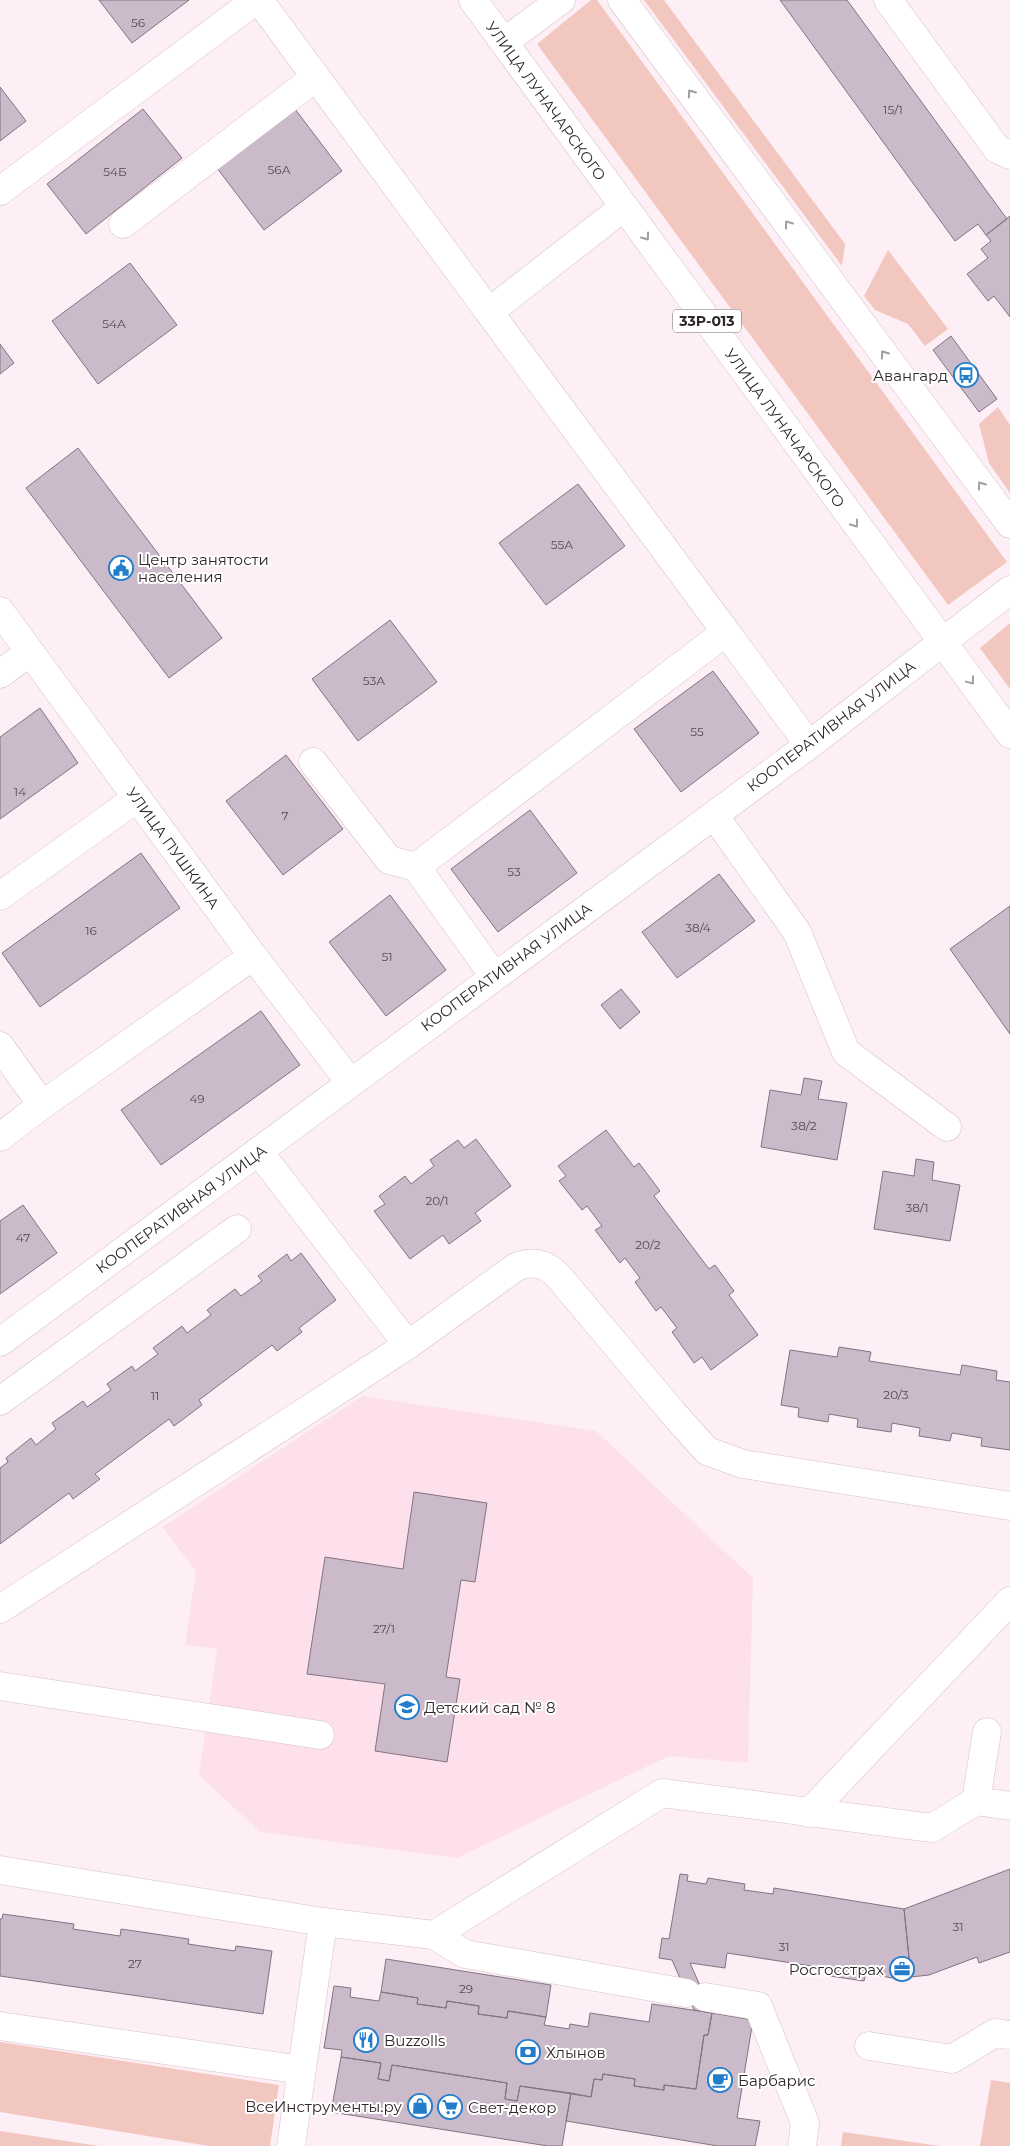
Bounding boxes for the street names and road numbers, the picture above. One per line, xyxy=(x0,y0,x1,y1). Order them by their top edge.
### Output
street label: УЛИЦА ЛУНАЧАРСКОГО xyxy=(482,18,610,184)
road number: 33Р-013 xyxy=(673,310,741,332)
street label: УЛИЦА ЛУНАЧАРСКОГО xyxy=(721,345,849,511)
street label: КООПЕРАТИВНАЯ УЛИЦА xyxy=(743,656,919,796)
street label: УЛИЦА ПУШКИНА xyxy=(122,783,224,913)
street label: КООПЕРАТИВНАЯ УЛИЦА xyxy=(417,899,595,1035)
street label: КООПЕРАТИВНАЯ УЛИЦА xyxy=(92,1141,270,1277)

